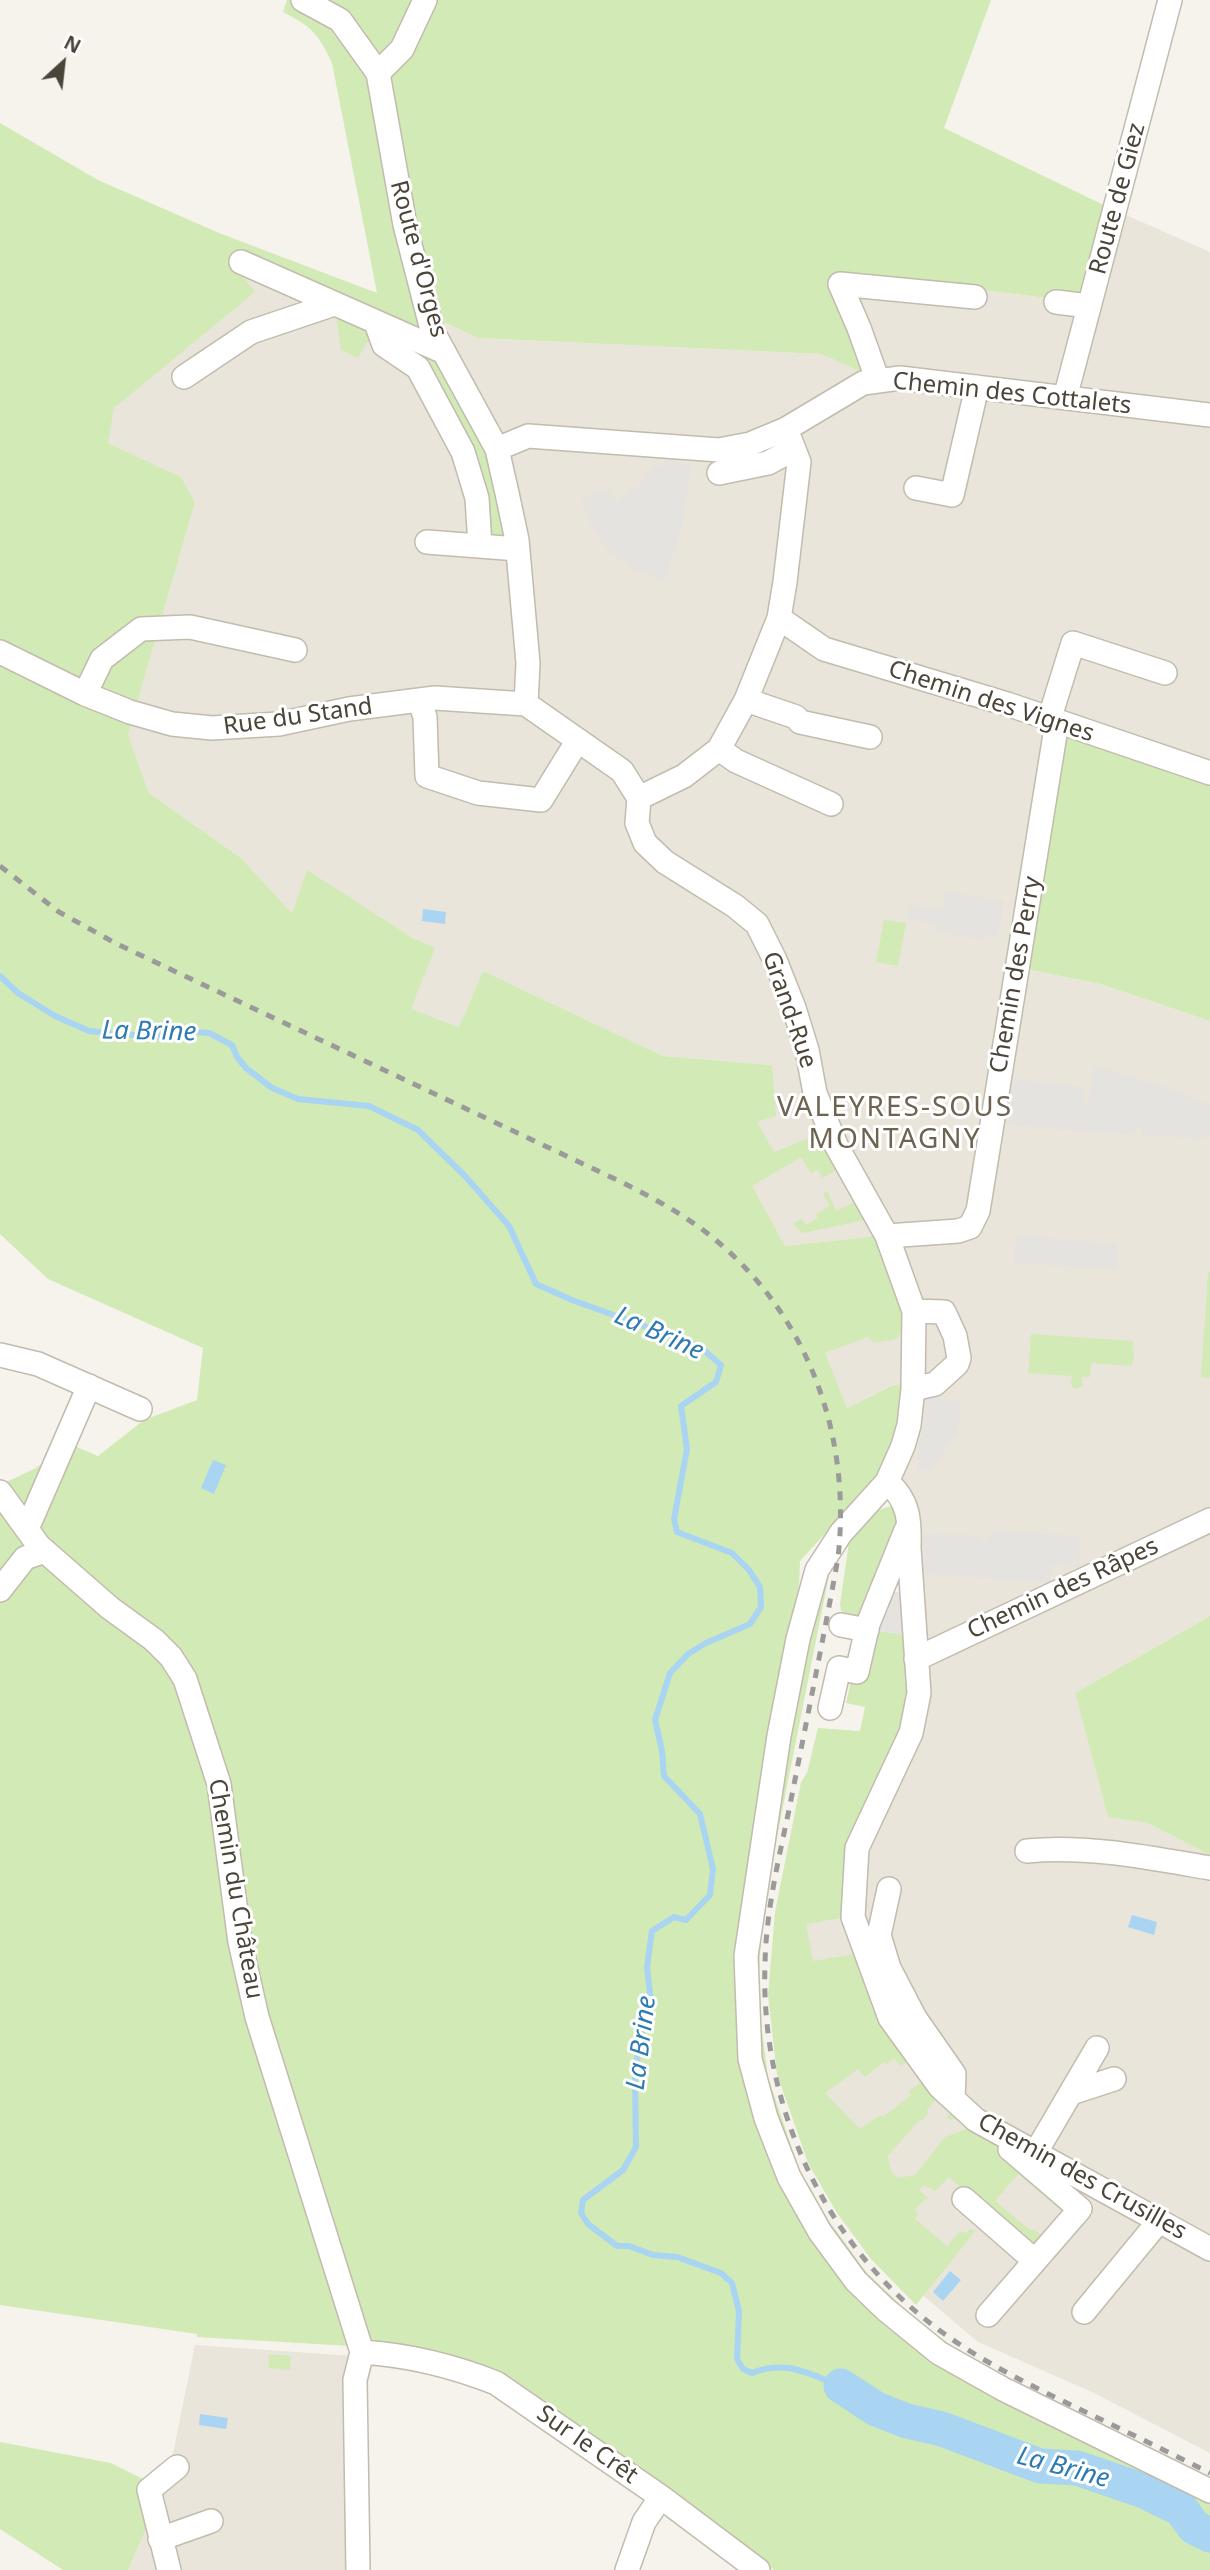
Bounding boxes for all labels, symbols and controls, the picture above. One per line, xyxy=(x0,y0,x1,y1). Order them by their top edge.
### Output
north arrow xyxy=(28,28,98,98)
text: N xyxy=(60,29,85,59)
street label: Route de Giez xyxy=(1084,120,1152,278)
street label: Route d'Orges xyxy=(383,177,453,341)
street label: Chemin des Cottalets xyxy=(891,367,1133,421)
street label: Chemin des Vignes xyxy=(885,655,1097,749)
street label: Rue du Stand xyxy=(222,692,374,742)
street label: Chemin des Perry xyxy=(985,874,1047,1076)
street label: Grand-Rue xyxy=(756,948,822,1072)
water label: La Brine xyxy=(101,1016,197,1048)
district label: VALEYRES-SOUS MONTAGNY xyxy=(779,1091,1011,1157)
water label: La Brine xyxy=(609,1301,709,1367)
street label: Chemin des Râpes xyxy=(963,1532,1163,1646)
street label: Chemin du Château xyxy=(201,1777,269,2001)
water label: La Brine xyxy=(621,1994,663,2092)
street label: Chemin des Crusilles xyxy=(973,2108,1191,2246)
street label: Sur le Crêt xyxy=(531,2400,643,2490)
water label: La Brine xyxy=(1013,2441,1113,2495)

